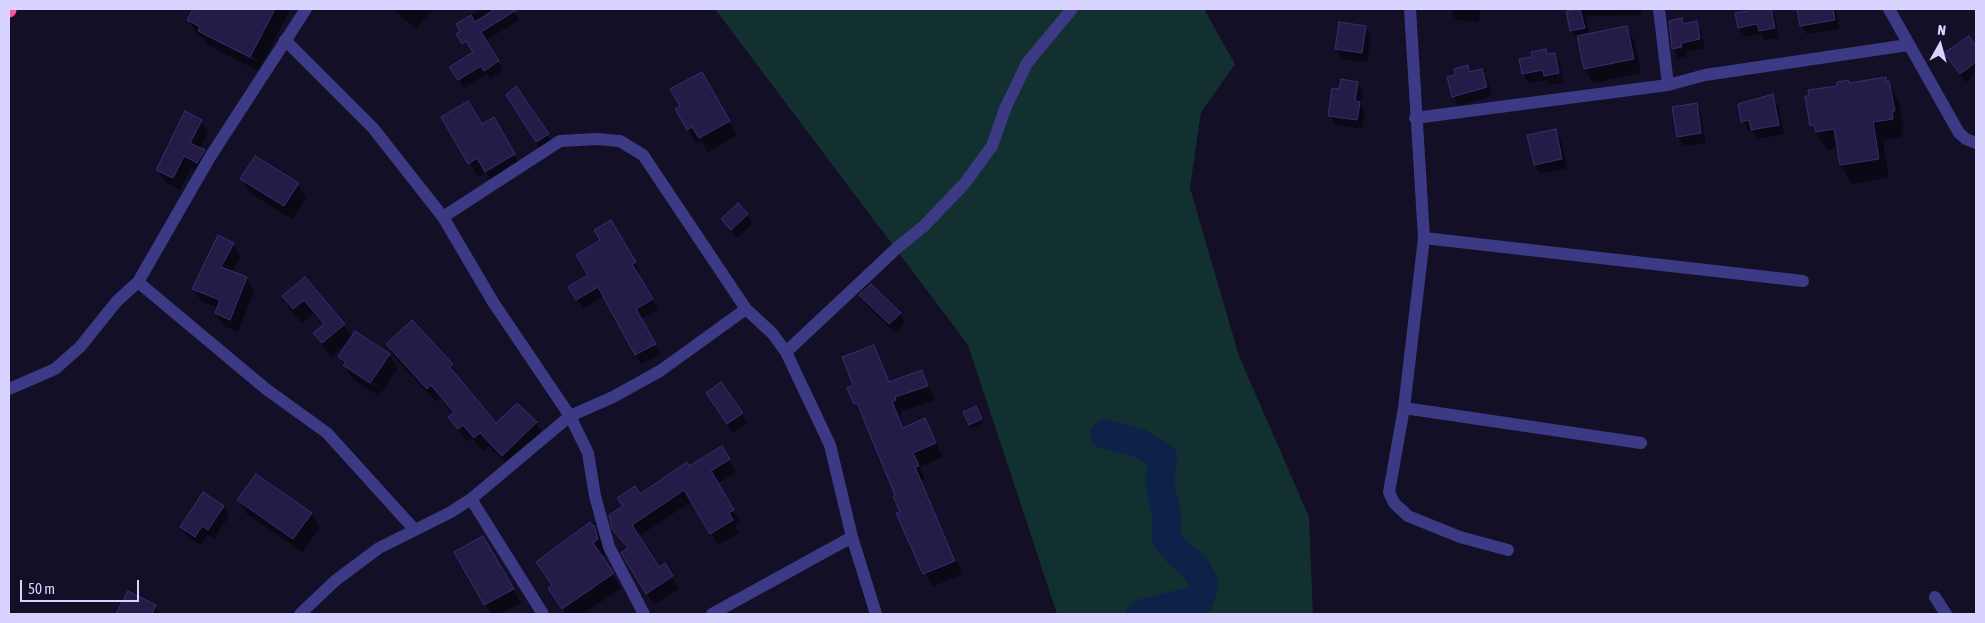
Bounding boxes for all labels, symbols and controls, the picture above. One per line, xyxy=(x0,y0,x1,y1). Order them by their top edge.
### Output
north arrow xyxy=(1915,20,1965,70)
text: N xyxy=(1937,22,1947,39)
scale bar xyxy=(22,570,141,602)
text: 50 m xyxy=(28,580,55,597)

